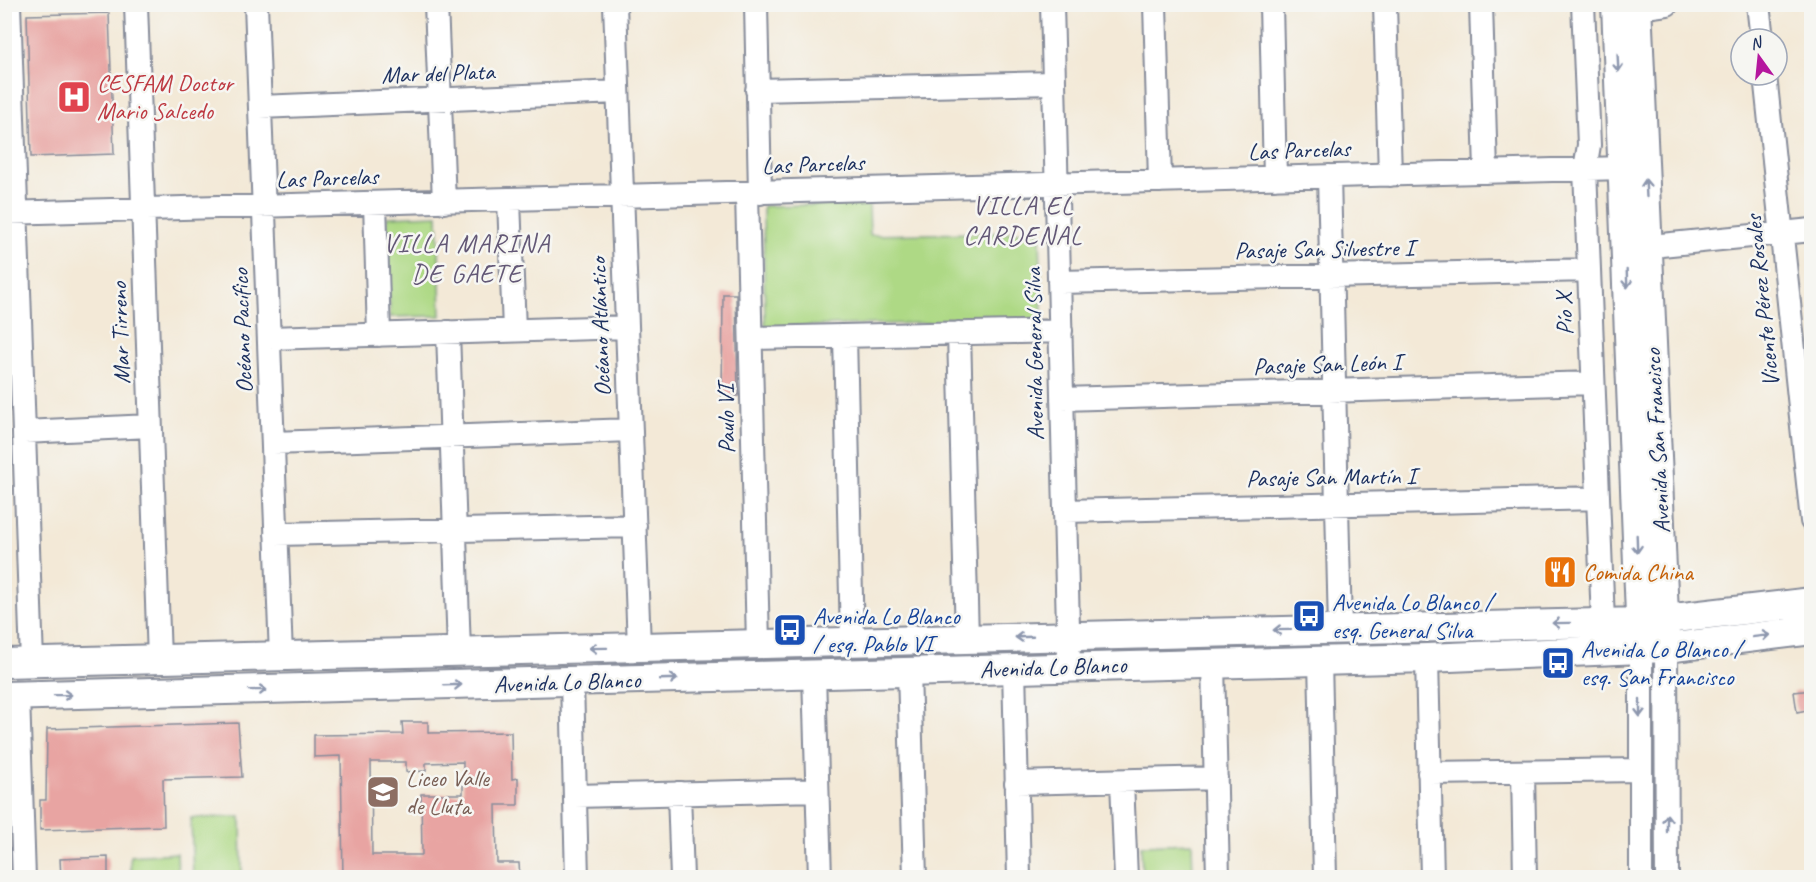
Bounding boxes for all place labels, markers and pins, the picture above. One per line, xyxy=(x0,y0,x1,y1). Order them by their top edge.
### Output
place label: CESFAM Doctor Mario Salcedo xyxy=(97,68,235,126)
hospital icon: CESFAM Doctor Mario Salcedo xyxy=(56,79,92,115)
restaurant icon: Comida China xyxy=(1542,554,1578,590)
place label: Comida China xyxy=(1583,557,1694,587)
place label: Avenida Lo Blanco / esq. General Silva xyxy=(1332,587,1498,645)
bus stop icon: Avenida Lo Blanco / esq. General Silva xyxy=(1291,598,1327,634)
place label: Avenida Lo Blanco / esq. Pablo VI xyxy=(813,601,961,659)
bus stop icon: Avenida Lo Blanco / esq. Pablo VI xyxy=(772,612,808,648)
place label: Avenida Lo Blanco / esq. San Francisco xyxy=(1581,634,1747,692)
bus stop icon: Avenida Lo Blanco / esq. San Francisco xyxy=(1540,645,1576,681)
place label: Liceo Valle de Lluta xyxy=(406,763,491,821)
school or university icon: Liceo Valle de Lluta xyxy=(365,774,401,810)

